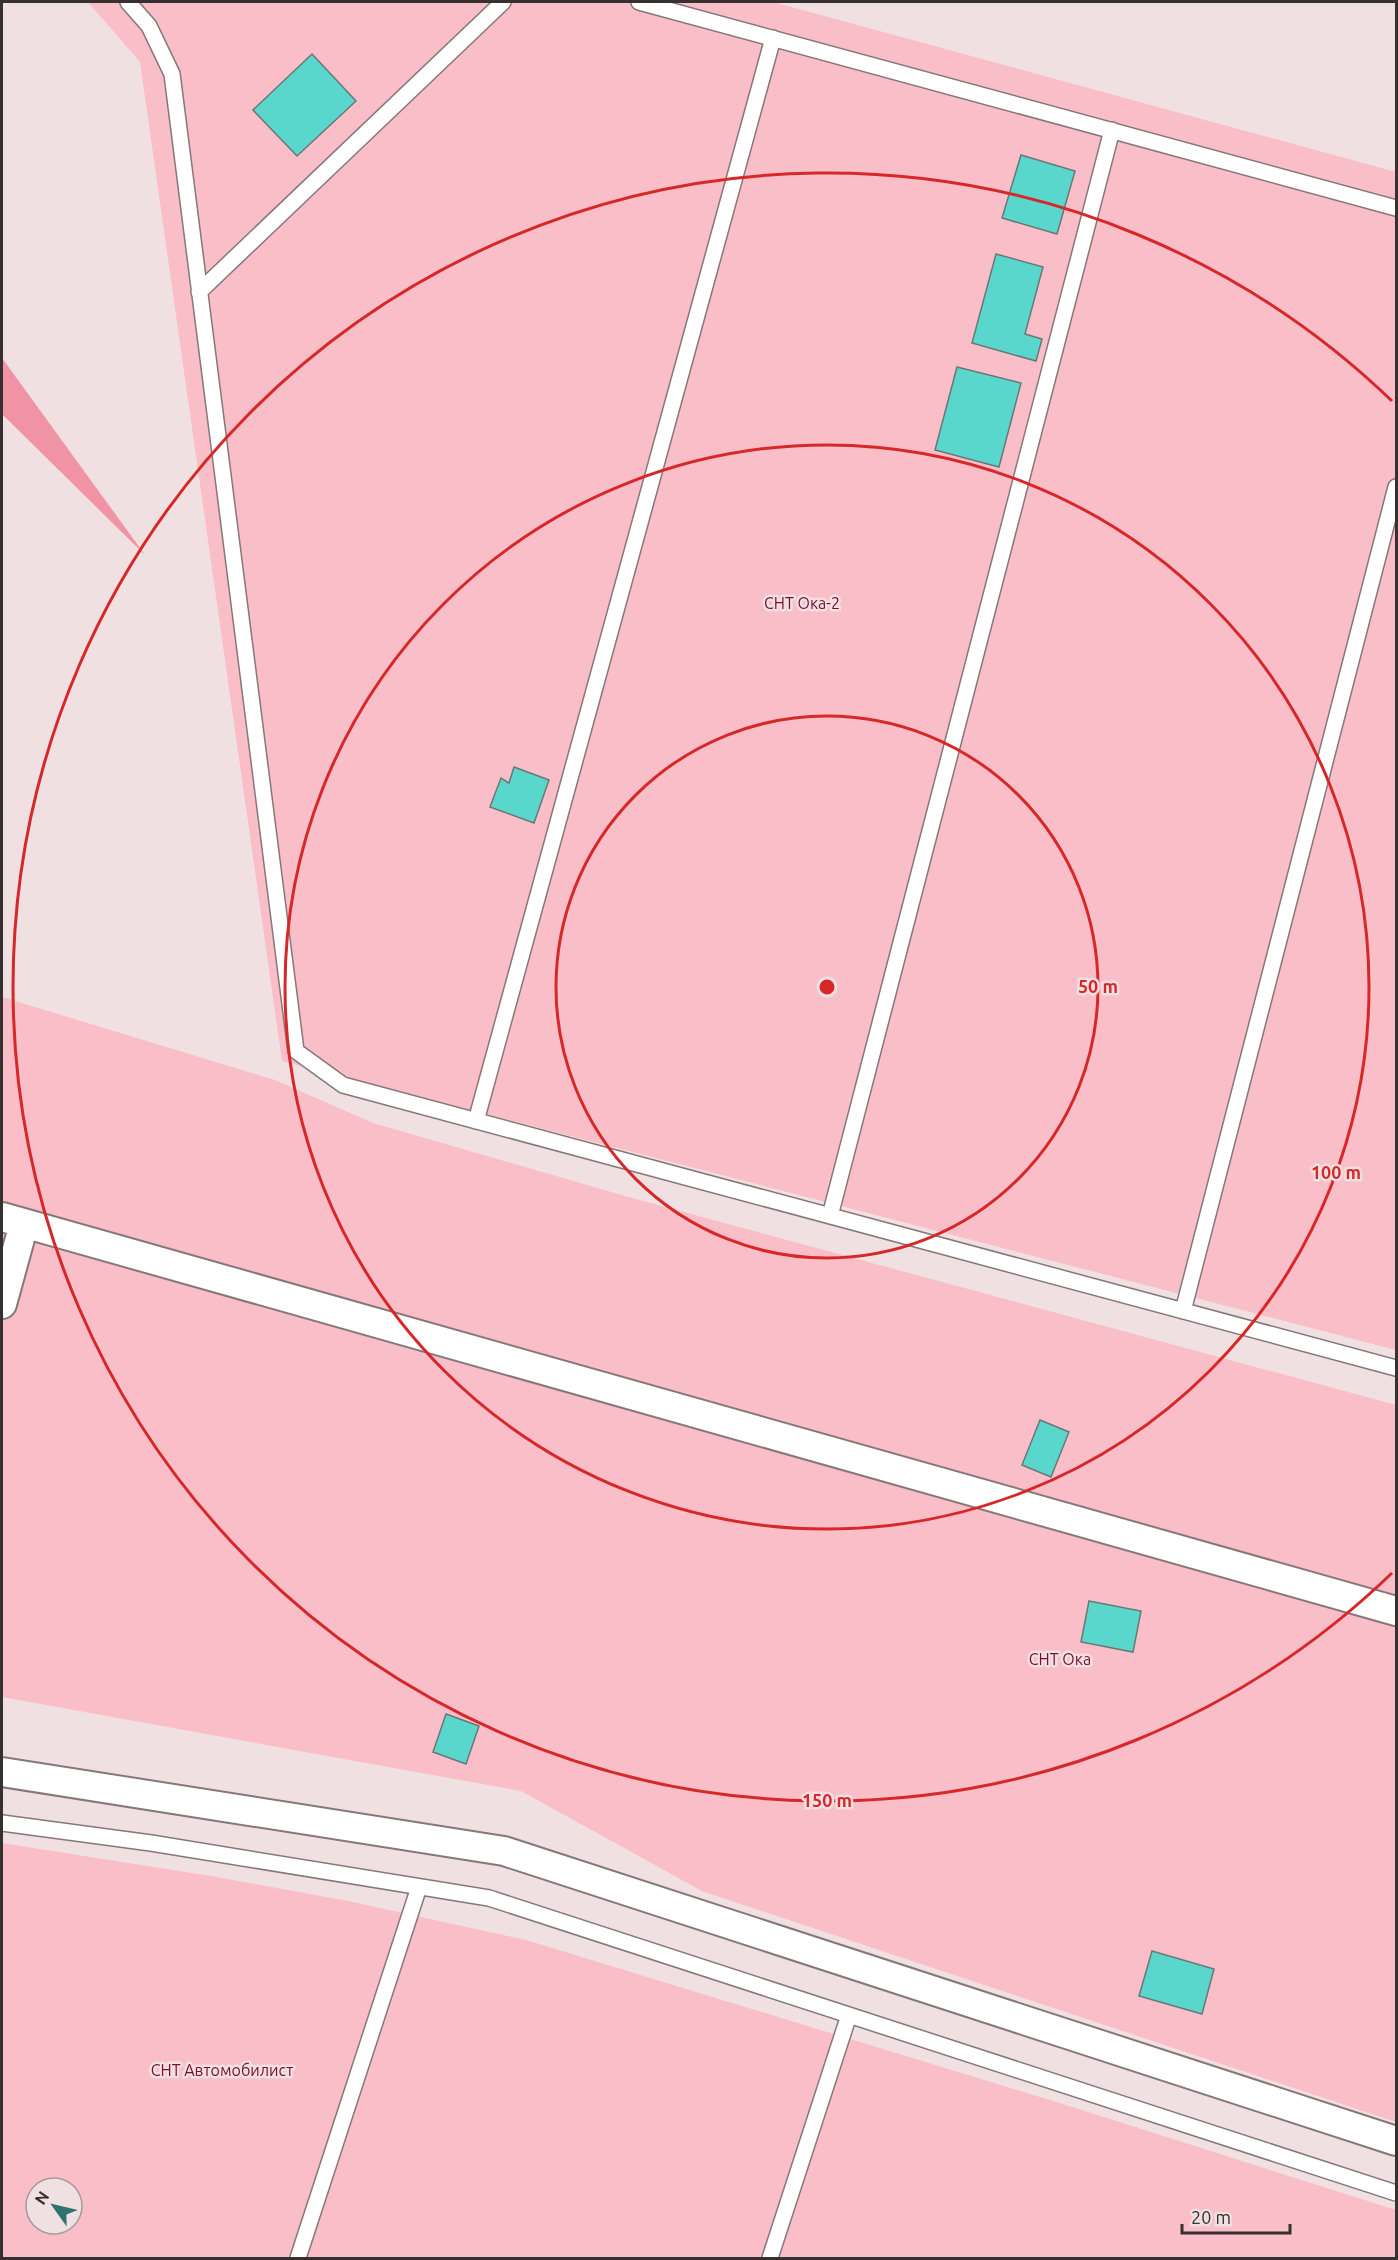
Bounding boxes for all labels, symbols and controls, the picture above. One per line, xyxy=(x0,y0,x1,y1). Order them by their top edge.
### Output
park label: СНТ Ока-2 xyxy=(764,594,840,612)
text: 50 m xyxy=(1078,976,1118,996)
centre of rings xyxy=(817,977,837,997)
text: 100 m xyxy=(1311,1162,1361,1182)
park label: СНТ Ока xyxy=(1029,1650,1091,1668)
text: 150 m xyxy=(802,1790,852,1810)
park label: СНТ Автомобилист xyxy=(151,2061,293,2079)
north arrow xyxy=(24,2176,84,2236)
text: N xyxy=(31,2188,52,2208)
scale bar xyxy=(1182,2197,1290,2235)
text: 20 m xyxy=(1191,2207,1231,2227)

